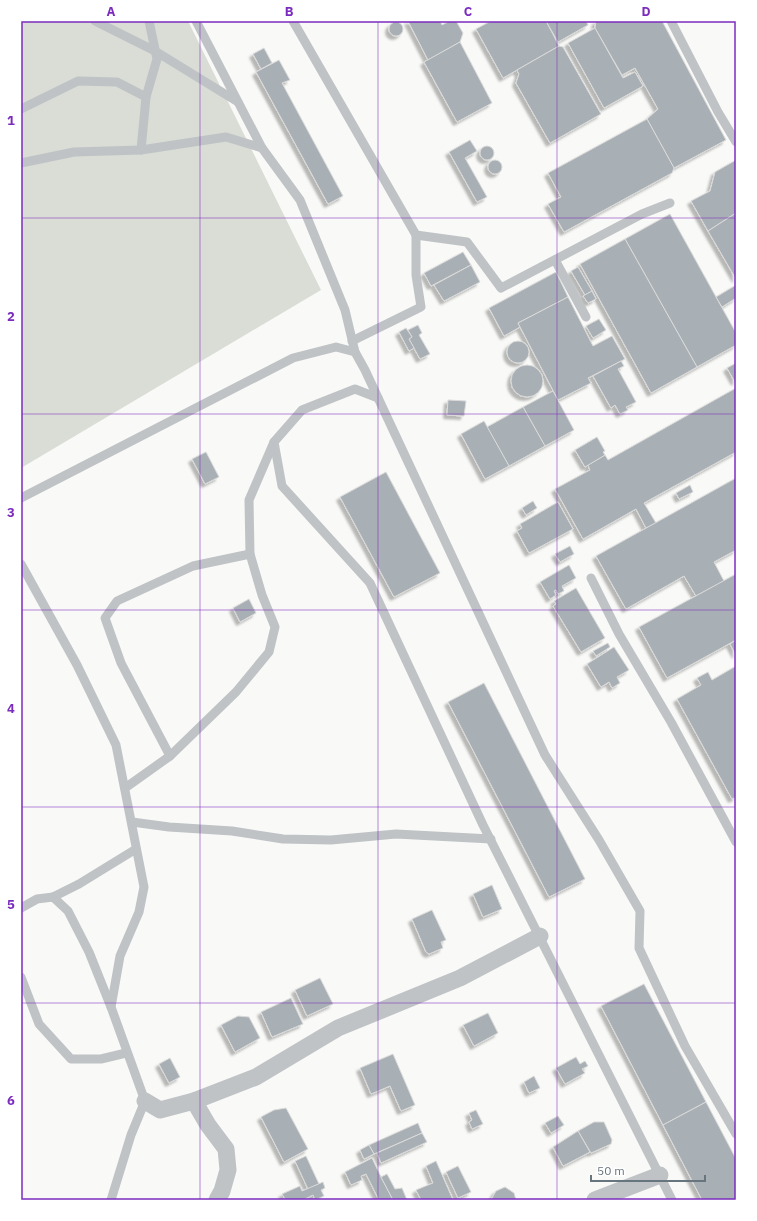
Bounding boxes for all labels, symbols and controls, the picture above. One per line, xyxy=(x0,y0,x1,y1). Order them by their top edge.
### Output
text: A xyxy=(107,3,116,20)
text: B xyxy=(285,3,294,20)
text: C xyxy=(464,3,473,20)
text: D xyxy=(641,3,651,20)
text: 1 xyxy=(7,112,15,129)
text: 2 xyxy=(7,308,15,325)
text: 3 xyxy=(7,504,15,521)
text: 4 xyxy=(7,700,15,717)
text: 5 xyxy=(7,896,15,913)
text: 6 xyxy=(7,1092,15,1109)
scale bar xyxy=(591,1157,705,1183)
text: 50 m xyxy=(597,1163,625,1178)

